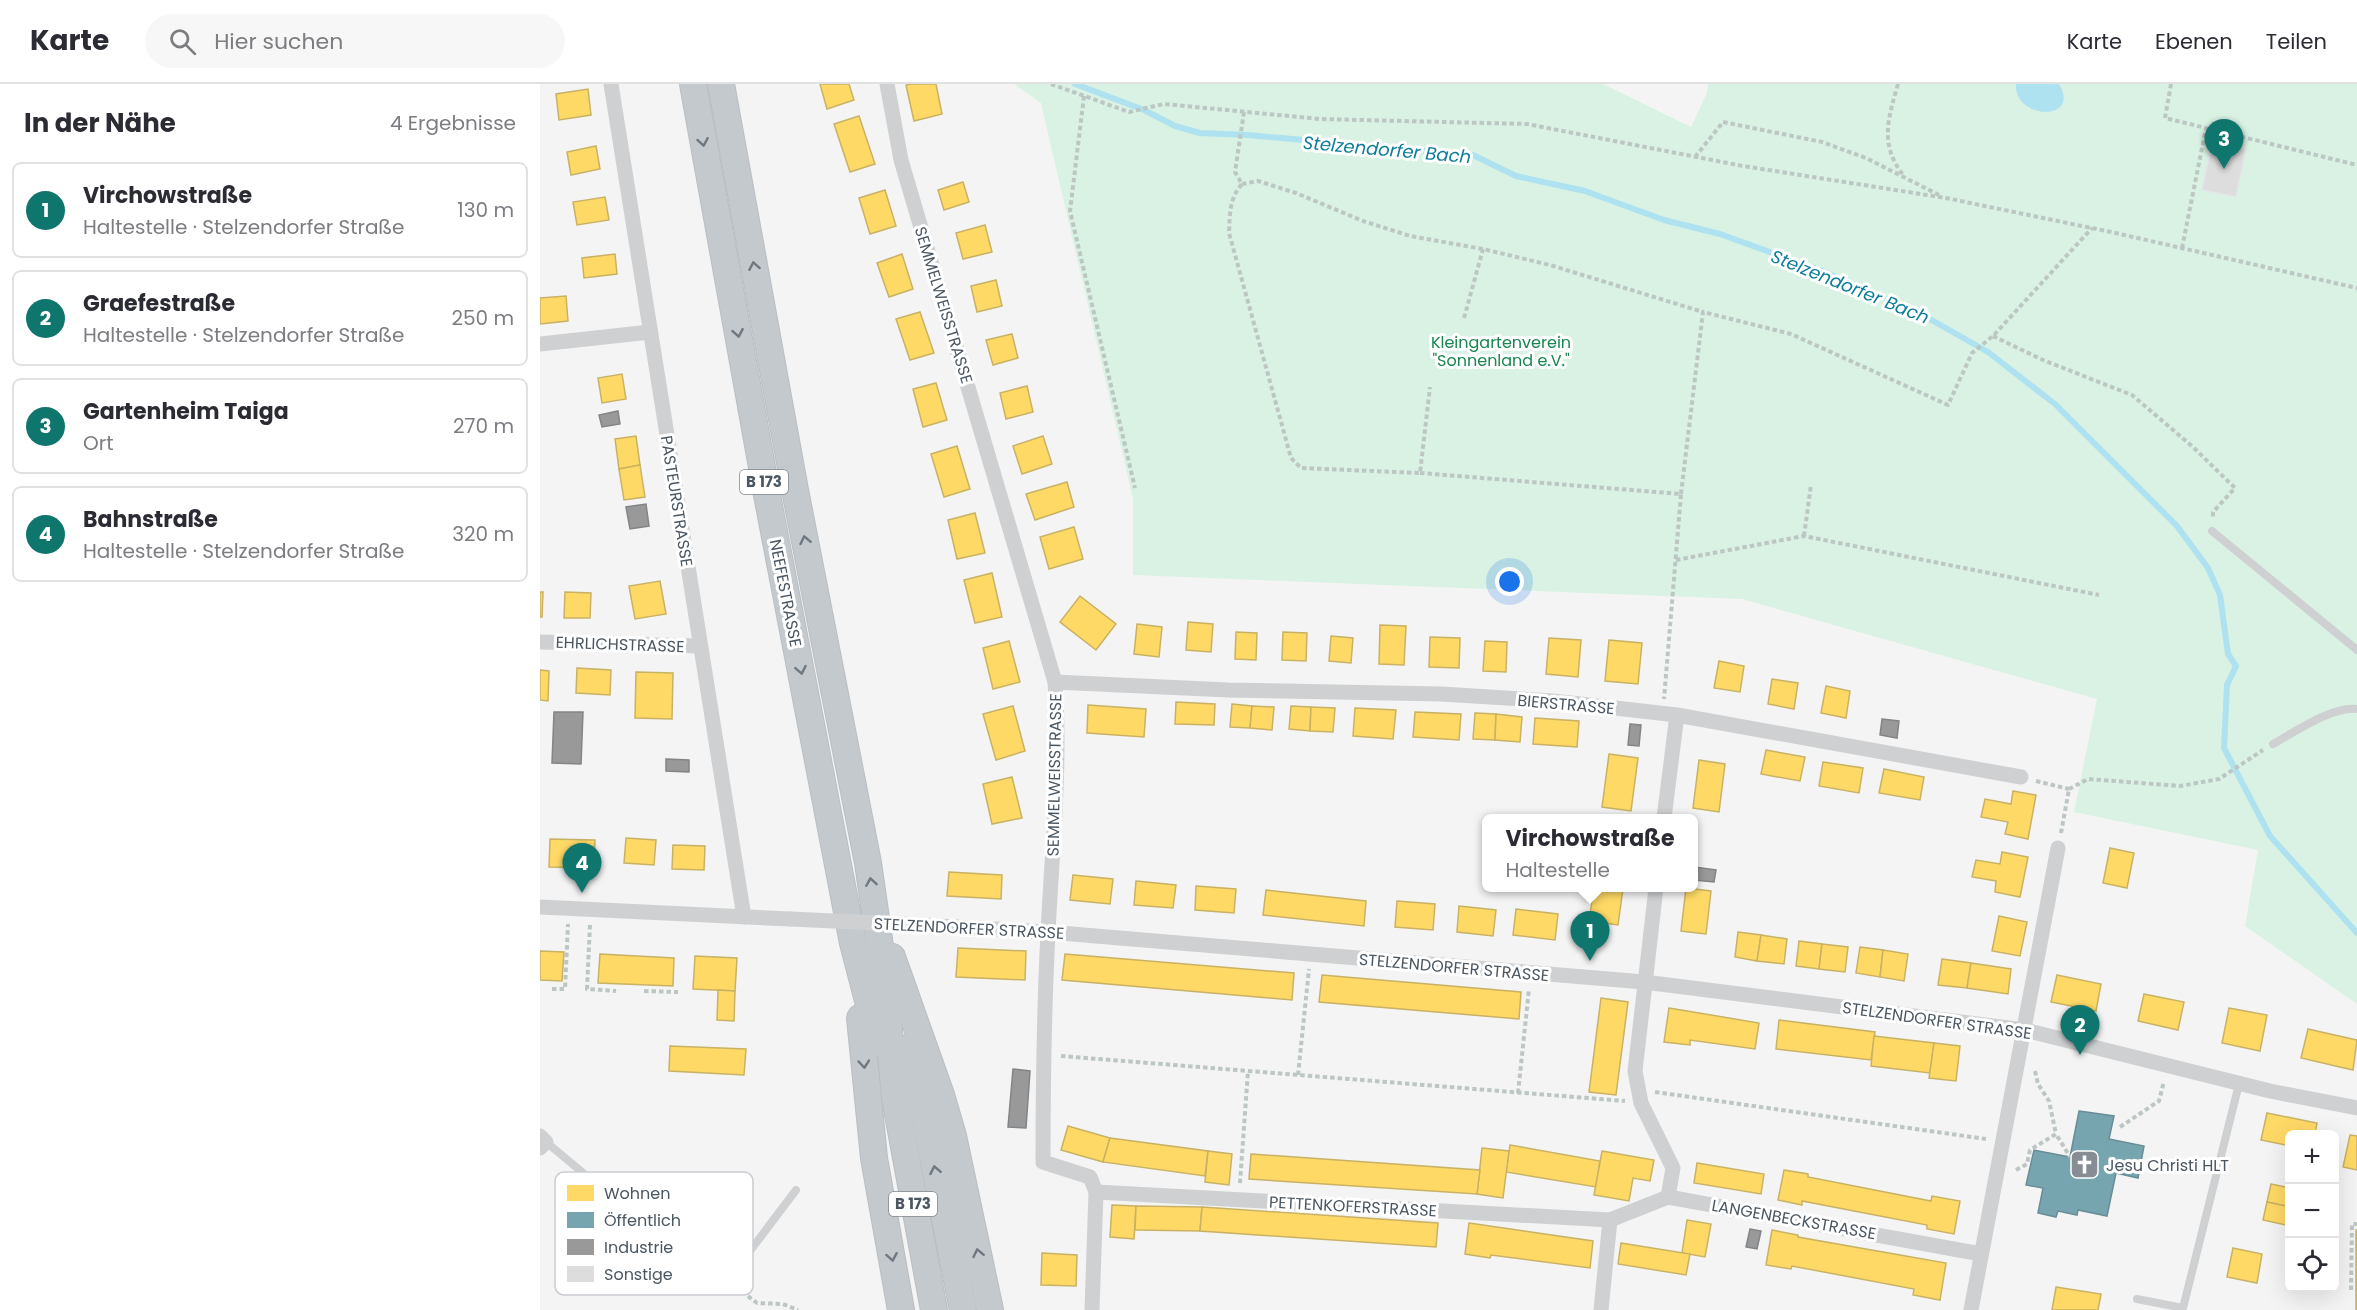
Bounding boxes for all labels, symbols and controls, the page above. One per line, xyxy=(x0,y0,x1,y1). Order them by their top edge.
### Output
search box xyxy=(145,14,565,68)
text: Karte xyxy=(30,21,109,60)
icon: search xyxy=(166,25,199,58)
text: Hier suchen xyxy=(214,26,343,57)
text: Karte xyxy=(2067,27,2122,56)
text: Ebenen xyxy=(2155,27,2233,56)
text: Teilen xyxy=(2266,27,2327,56)
text: In der Nähe xyxy=(24,105,176,141)
text: 4 Ergebnisse xyxy=(390,109,516,137)
pin: 3 xyxy=(2204,120,2244,169)
water label: Stelzendorfer Bach xyxy=(1302,130,1472,169)
one-way arrow xyxy=(696,136,709,146)
text: Virchowstraße xyxy=(83,180,252,211)
text: 1 xyxy=(42,196,49,224)
text: 130 m xyxy=(457,196,514,224)
text: Haltestelle · Stelzendorfer Straße xyxy=(83,213,404,241)
street label: SEMMELWEISSTRASSE xyxy=(909,224,978,386)
water label: Stelzendorfer Bach xyxy=(1767,243,1933,330)
one-way arrow xyxy=(748,262,761,272)
text: Graefestraße xyxy=(83,288,235,319)
text: 2 xyxy=(40,304,51,332)
text: 250 m xyxy=(451,304,514,332)
text: Haltestelle · Stelzendorfer Straße xyxy=(83,321,404,349)
one-way arrow xyxy=(731,329,743,338)
park label: Kleingartenverein "Sonnenland e.V." xyxy=(1431,331,1571,372)
text: Gartenheim Taiga xyxy=(83,396,289,427)
text: 3 xyxy=(39,412,52,440)
text: 270 m xyxy=(453,412,514,440)
text: Ort xyxy=(83,429,113,457)
street label: PASTEURSTRASSE xyxy=(655,434,698,568)
road number: B 173 xyxy=(740,470,788,494)
text: Bahnstraße xyxy=(83,504,218,535)
text: 4 xyxy=(39,520,52,548)
text: 320 m xyxy=(452,520,514,548)
one-way arrow xyxy=(799,536,812,546)
text: Haltestelle · Stelzendorfer Straße xyxy=(83,537,404,565)
street label: NEEFESTRASSE xyxy=(764,537,807,649)
your location xyxy=(1495,567,1524,596)
street label: EHRLICHSTRASSE xyxy=(555,631,685,658)
one-way arrow xyxy=(794,664,807,674)
street label: BIERSTRASSE xyxy=(1517,689,1615,720)
street label: SEMMELWEISSTRASSE xyxy=(1042,693,1067,857)
popup xyxy=(1482,814,1698,892)
text: Virchowstraße xyxy=(1505,823,1675,854)
pin: 4 xyxy=(562,844,602,893)
text: Haltestelle xyxy=(1505,856,1610,884)
one-way arrow xyxy=(865,877,877,886)
street label: STELZENDORFER STRASSE xyxy=(873,912,1065,945)
pin: 1 xyxy=(1570,912,1610,961)
street label: STELZENDORFER STRASSE xyxy=(1358,948,1550,987)
street label: STELZENDORFER STRASSE xyxy=(1841,996,2033,1045)
pin: 2 xyxy=(2060,1006,2100,1055)
one-way arrow xyxy=(857,1059,870,1069)
map controls xyxy=(2285,1130,2339,1292)
button: + xyxy=(2285,1130,2339,1184)
church icon: Jesu Christi HLT xyxy=(2069,1149,2101,1181)
place label: Jesu Christi HLT xyxy=(2106,1154,2229,1177)
one-way arrow xyxy=(929,1166,942,1176)
legend xyxy=(555,1172,753,1295)
text: Wohnen xyxy=(604,1182,671,1205)
button: − xyxy=(2285,1184,2339,1238)
street label: PETTENKOFERSTRASSE xyxy=(1269,1191,1437,1222)
road number: B 173 xyxy=(889,1192,937,1216)
street label: LANGENBECKSTRASSE xyxy=(1710,1194,1878,1245)
text: Öffentlich xyxy=(604,1209,681,1232)
text: Industrie xyxy=(604,1236,673,1259)
button: locate xyxy=(2285,1238,2339,1292)
one-way arrow xyxy=(972,1248,985,1258)
one-way arrow xyxy=(885,1251,898,1261)
text: Sonstige xyxy=(604,1263,673,1286)

